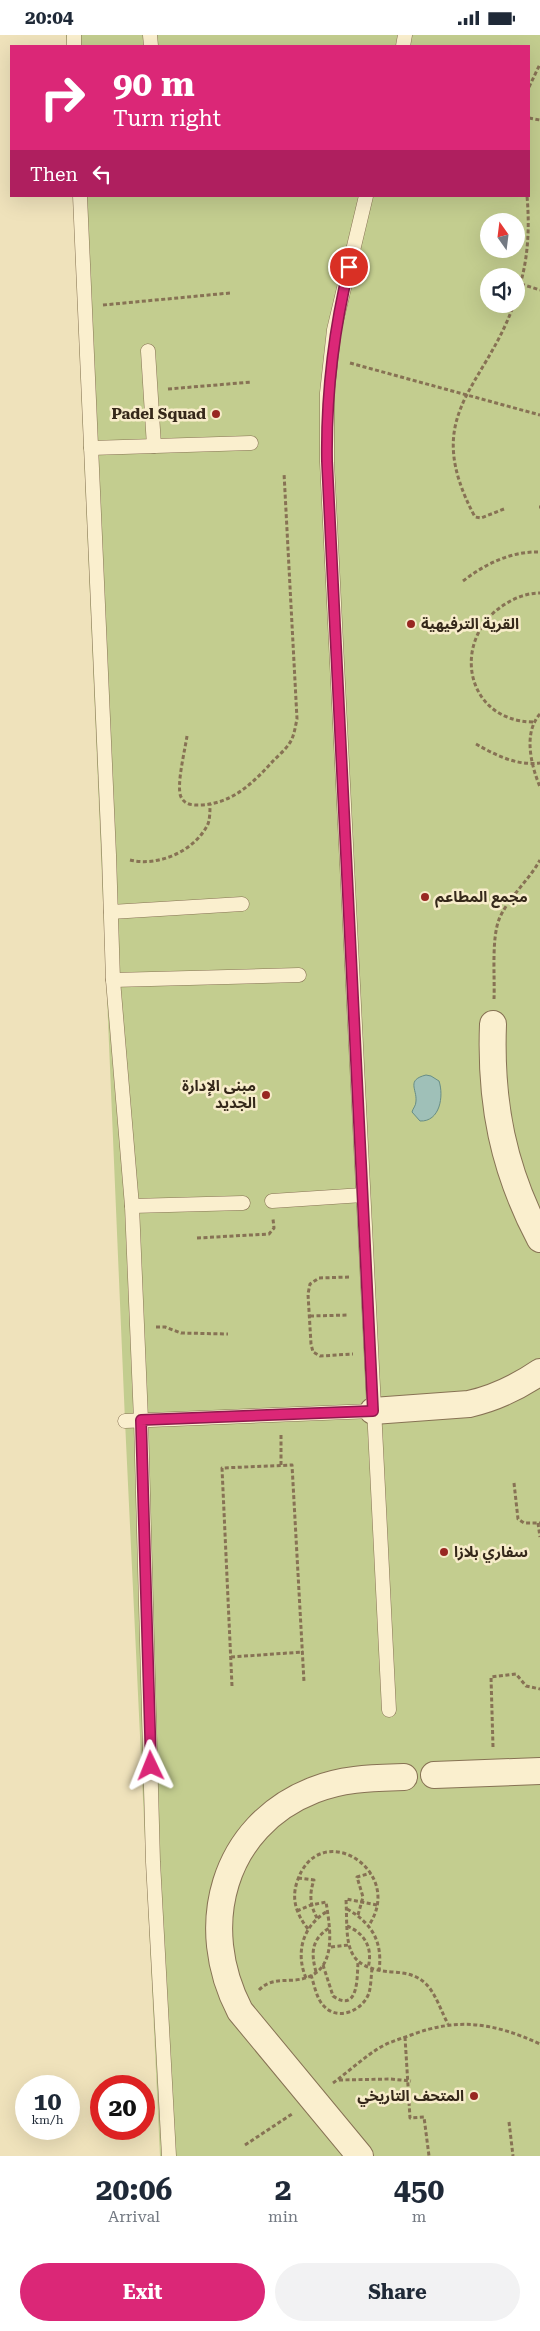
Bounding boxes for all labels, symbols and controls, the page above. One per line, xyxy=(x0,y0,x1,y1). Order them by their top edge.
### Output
text: 20:04 xyxy=(25,6,74,29)
text: 90 m xyxy=(113,64,195,105)
icon: right xyxy=(30,65,95,130)
text: Turn right xyxy=(113,106,221,131)
icon: left xyxy=(88,160,116,188)
text: Then xyxy=(30,163,78,186)
north arrow xyxy=(480,213,525,257)
map controls xyxy=(480,213,525,313)
pin xyxy=(328,246,370,288)
icon: arrive xyxy=(335,253,363,281)
button: sound xyxy=(480,268,525,313)
place label: Padel Squad xyxy=(111,405,206,423)
marker: Padel Squad xyxy=(210,408,222,420)
place label: القرية الترفيهية xyxy=(421,615,519,633)
marker: القرية الترفيهية xyxy=(405,618,417,630)
place label: مجمع المطاعم xyxy=(435,888,528,908)
marker: مجمع المطاعم xyxy=(419,891,431,903)
place label: مبنى الإدارة الجديد xyxy=(182,1077,256,1112)
marker: مبنى الإدارة الجديد xyxy=(260,1089,272,1101)
place label: سفاري بلازا xyxy=(454,1543,528,1563)
marker: سفاري بلازا xyxy=(438,1546,450,1558)
position arrow xyxy=(124,1739,176,1791)
speed limit sign: 20 xyxy=(90,2075,155,2140)
text: 10 xyxy=(33,2087,62,2116)
place label: المتحف التاريخي xyxy=(357,2087,464,2107)
marker: المتحف التاريخي xyxy=(468,2090,480,2102)
text: km/h xyxy=(31,2113,64,2127)
text: 20:06 xyxy=(96,2172,172,2207)
text: 2 xyxy=(275,2172,291,2207)
text: 450 xyxy=(394,2172,444,2207)
text: Arrival xyxy=(108,2207,160,2226)
text: min xyxy=(268,2207,298,2226)
text: m xyxy=(412,2207,426,2226)
button: Exit xyxy=(20,2263,265,2321)
button: Share xyxy=(275,2263,520,2321)

